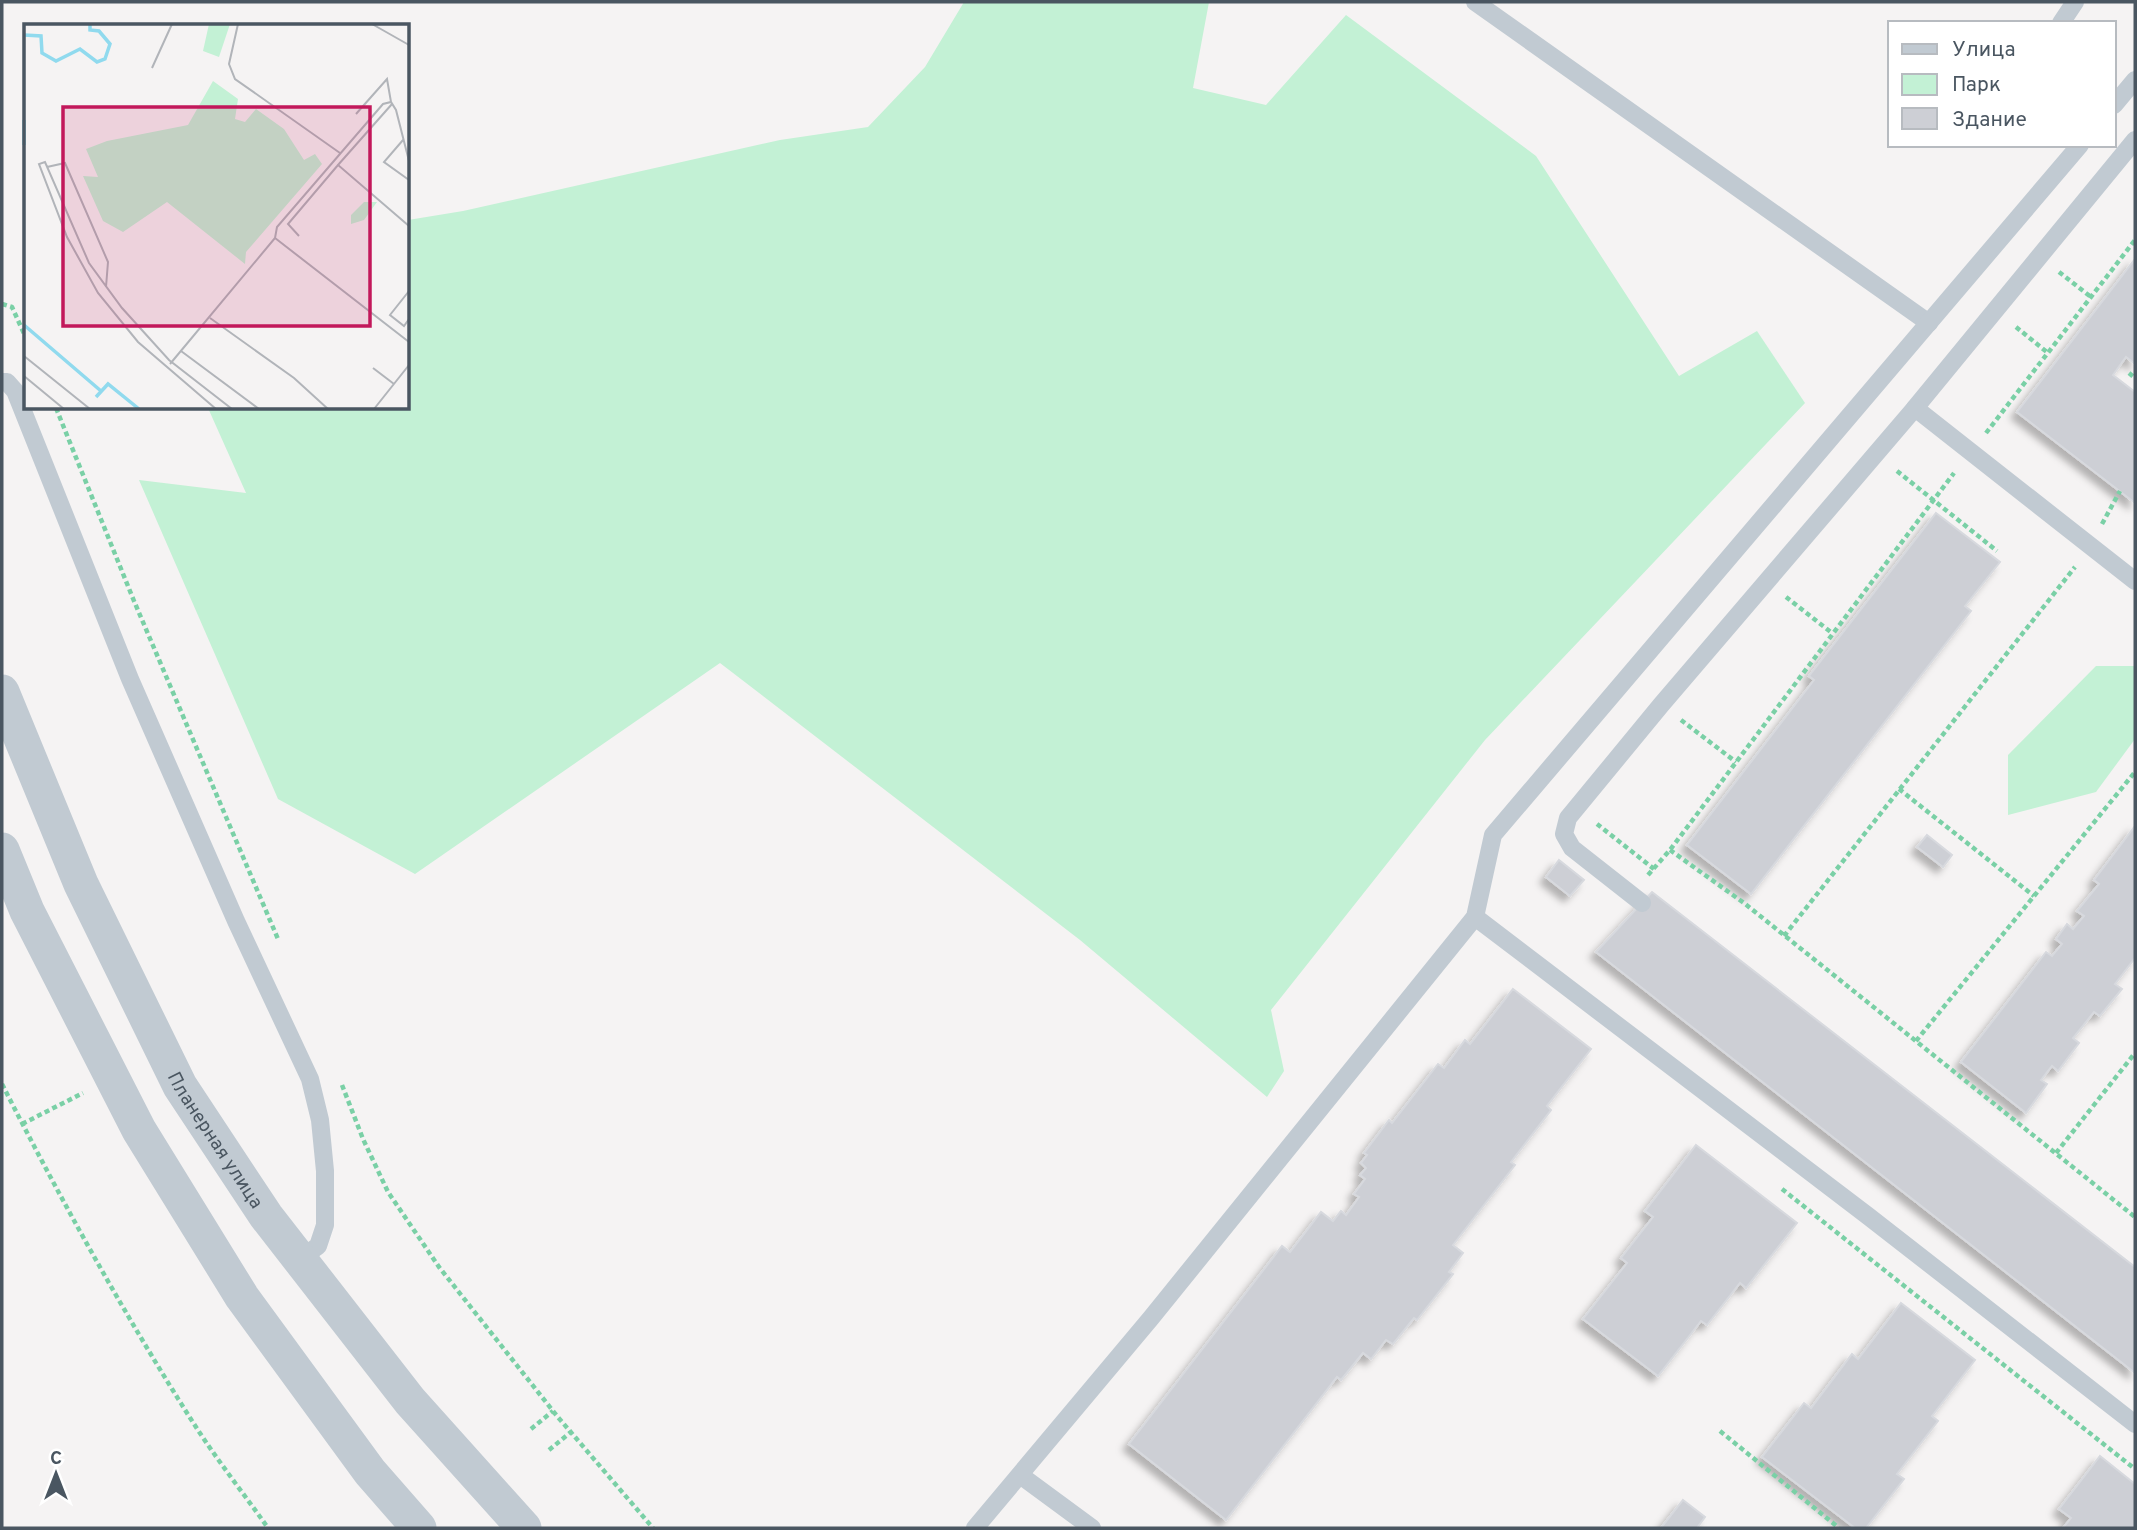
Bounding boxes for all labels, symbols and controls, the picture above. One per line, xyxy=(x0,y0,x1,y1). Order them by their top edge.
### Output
legend xyxy=(1888,21,2116,147)
inset map xyxy=(24,24,410,410)
text: Улица xyxy=(1952,37,2016,64)
text: Парк xyxy=(1952,72,2001,99)
text: Здание xyxy=(1952,107,2027,134)
street label: Планерная улица xyxy=(161,1068,268,1214)
north arrow xyxy=(21,1439,91,1509)
text: С xyxy=(50,1447,62,1471)

